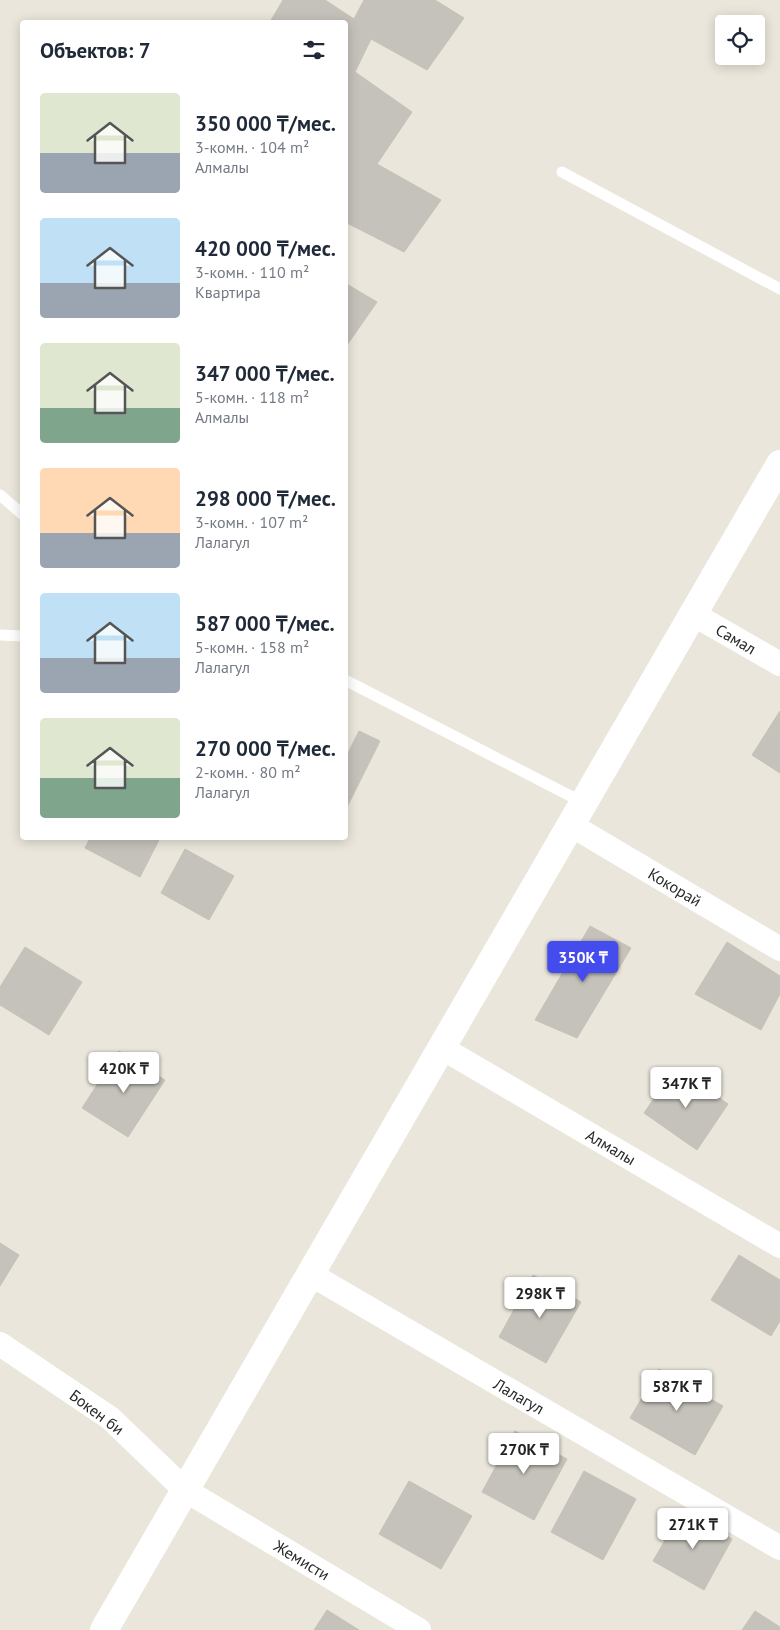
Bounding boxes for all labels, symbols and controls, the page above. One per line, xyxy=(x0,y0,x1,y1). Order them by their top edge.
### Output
map controls xyxy=(715,15,765,65)
button: locate xyxy=(715,15,765,65)
icon: filters xyxy=(300,36,328,64)
text: Объектов: 7 xyxy=(40,37,151,64)
text: 350 000 ₸/мес. xyxy=(195,110,336,137)
icon: home xyxy=(80,113,140,173)
text: 3-комн. · 104 m² xyxy=(195,137,309,157)
text: Алмалы xyxy=(195,157,249,177)
text: 420 000 ₸/мес. xyxy=(195,235,336,262)
icon: home xyxy=(80,238,140,298)
text: 3-комн. · 110 m² xyxy=(195,262,309,282)
text: Квартира xyxy=(195,282,261,302)
text: 347 000 ₸/мес. xyxy=(195,360,335,387)
icon: home xyxy=(80,363,140,423)
text: 5-комн. · 118 m² xyxy=(195,387,309,407)
text: Алмалы xyxy=(195,407,249,427)
text: 298 000 ₸/мес. xyxy=(195,485,336,512)
icon: home xyxy=(80,488,140,548)
text: 3-комн. · 107 m² xyxy=(195,512,308,532)
text: Лалагул xyxy=(195,532,250,552)
text: 587 000 ₸/мес. xyxy=(195,610,335,637)
icon: home xyxy=(80,613,140,673)
street label: Самал xyxy=(712,619,760,659)
text: 5-комн. · 158 m² xyxy=(195,637,309,657)
text: Лалагул xyxy=(195,657,250,677)
text: 270 000 ₸/мес. xyxy=(195,735,336,762)
icon: home xyxy=(80,738,140,798)
text: 2-комн. · 80 m² xyxy=(195,762,301,782)
text: Лалагул xyxy=(195,782,250,802)
street label: Кокорай xyxy=(645,863,705,911)
pin: 350K ₸ xyxy=(542,940,624,983)
text: 350K ₸ xyxy=(558,947,608,967)
pin: 420K ₸ xyxy=(83,1052,165,1094)
text: 420K ₸ xyxy=(99,1058,149,1078)
pin: 347K ₸ xyxy=(645,1066,727,1109)
text: 347K ₸ xyxy=(661,1073,711,1093)
street label: Алмалы xyxy=(583,1125,639,1169)
pin: 298K ₸ xyxy=(499,1276,581,1319)
text: 298K ₸ xyxy=(515,1283,565,1303)
pin: 587K ₸ xyxy=(636,1370,718,1412)
street label: Лалагул xyxy=(489,1373,548,1418)
text: 587K ₸ xyxy=(652,1376,702,1396)
street label: Бокен би xyxy=(66,1385,128,1439)
pin: 270K ₸ xyxy=(483,1432,565,1475)
text: 270K ₸ xyxy=(499,1439,549,1459)
pin: 271K ₸ xyxy=(652,1508,734,1550)
text: 271K ₸ xyxy=(668,1514,718,1534)
street label: Жемисти xyxy=(270,1535,334,1584)

